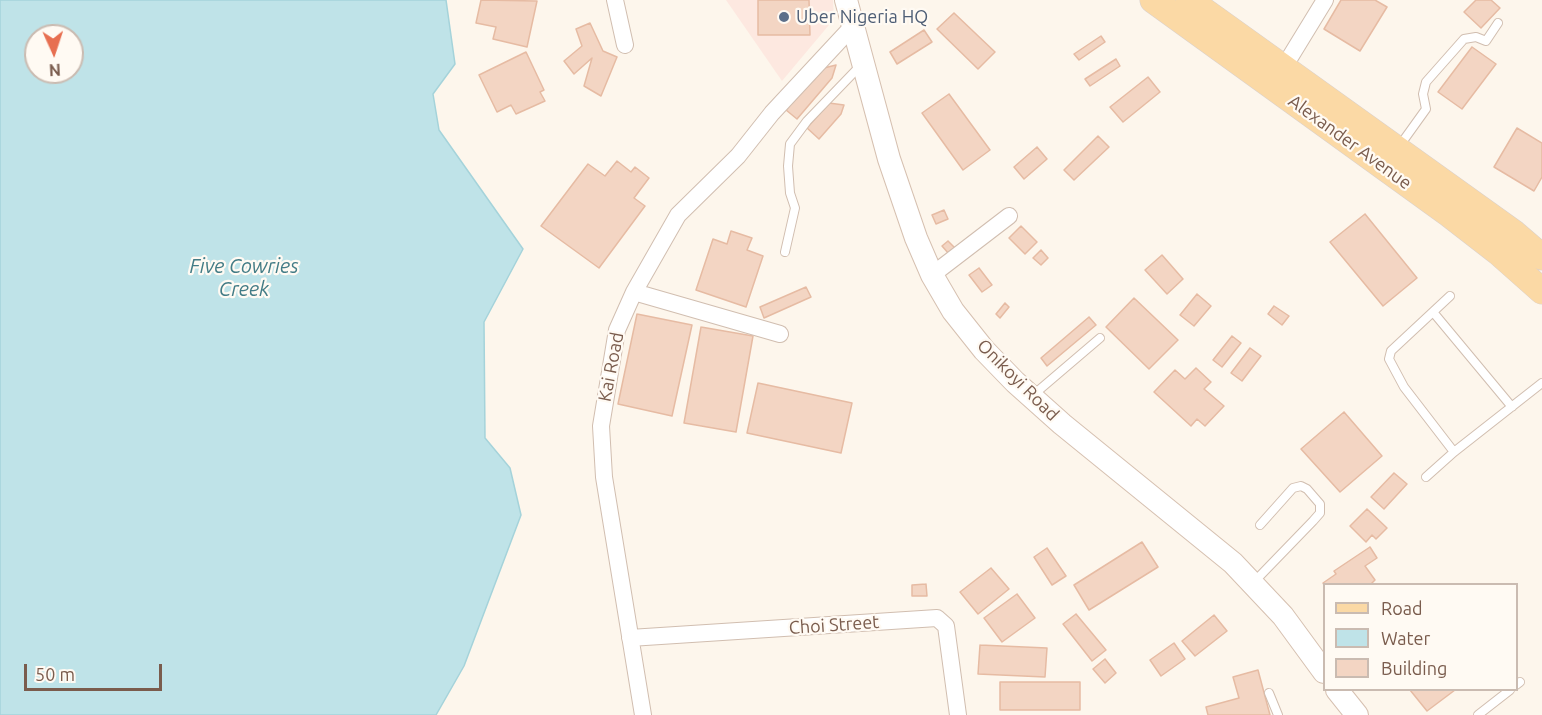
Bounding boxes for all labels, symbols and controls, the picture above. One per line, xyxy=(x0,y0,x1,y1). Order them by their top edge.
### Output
place label: Uber Nigeria HQ xyxy=(796,6,928,28)
marker: Uber Nigeria HQ xyxy=(777,10,791,24)
north arrow xyxy=(24,24,84,84)
text: N xyxy=(48,61,61,79)
street label: Alexander Avenue xyxy=(1284,90,1416,194)
water label: Five Cowries Creek xyxy=(189,254,299,301)
street label: Kai Road xyxy=(594,330,628,404)
street label: Onikoyi Road xyxy=(973,335,1063,425)
legend xyxy=(1323,583,1518,691)
text: Road xyxy=(1381,598,1423,618)
street label: Choi Street xyxy=(788,611,880,639)
text: Water xyxy=(1381,628,1430,648)
scale bar xyxy=(27,652,165,690)
text: Building xyxy=(1381,658,1447,678)
text: 50 m xyxy=(35,664,75,684)

